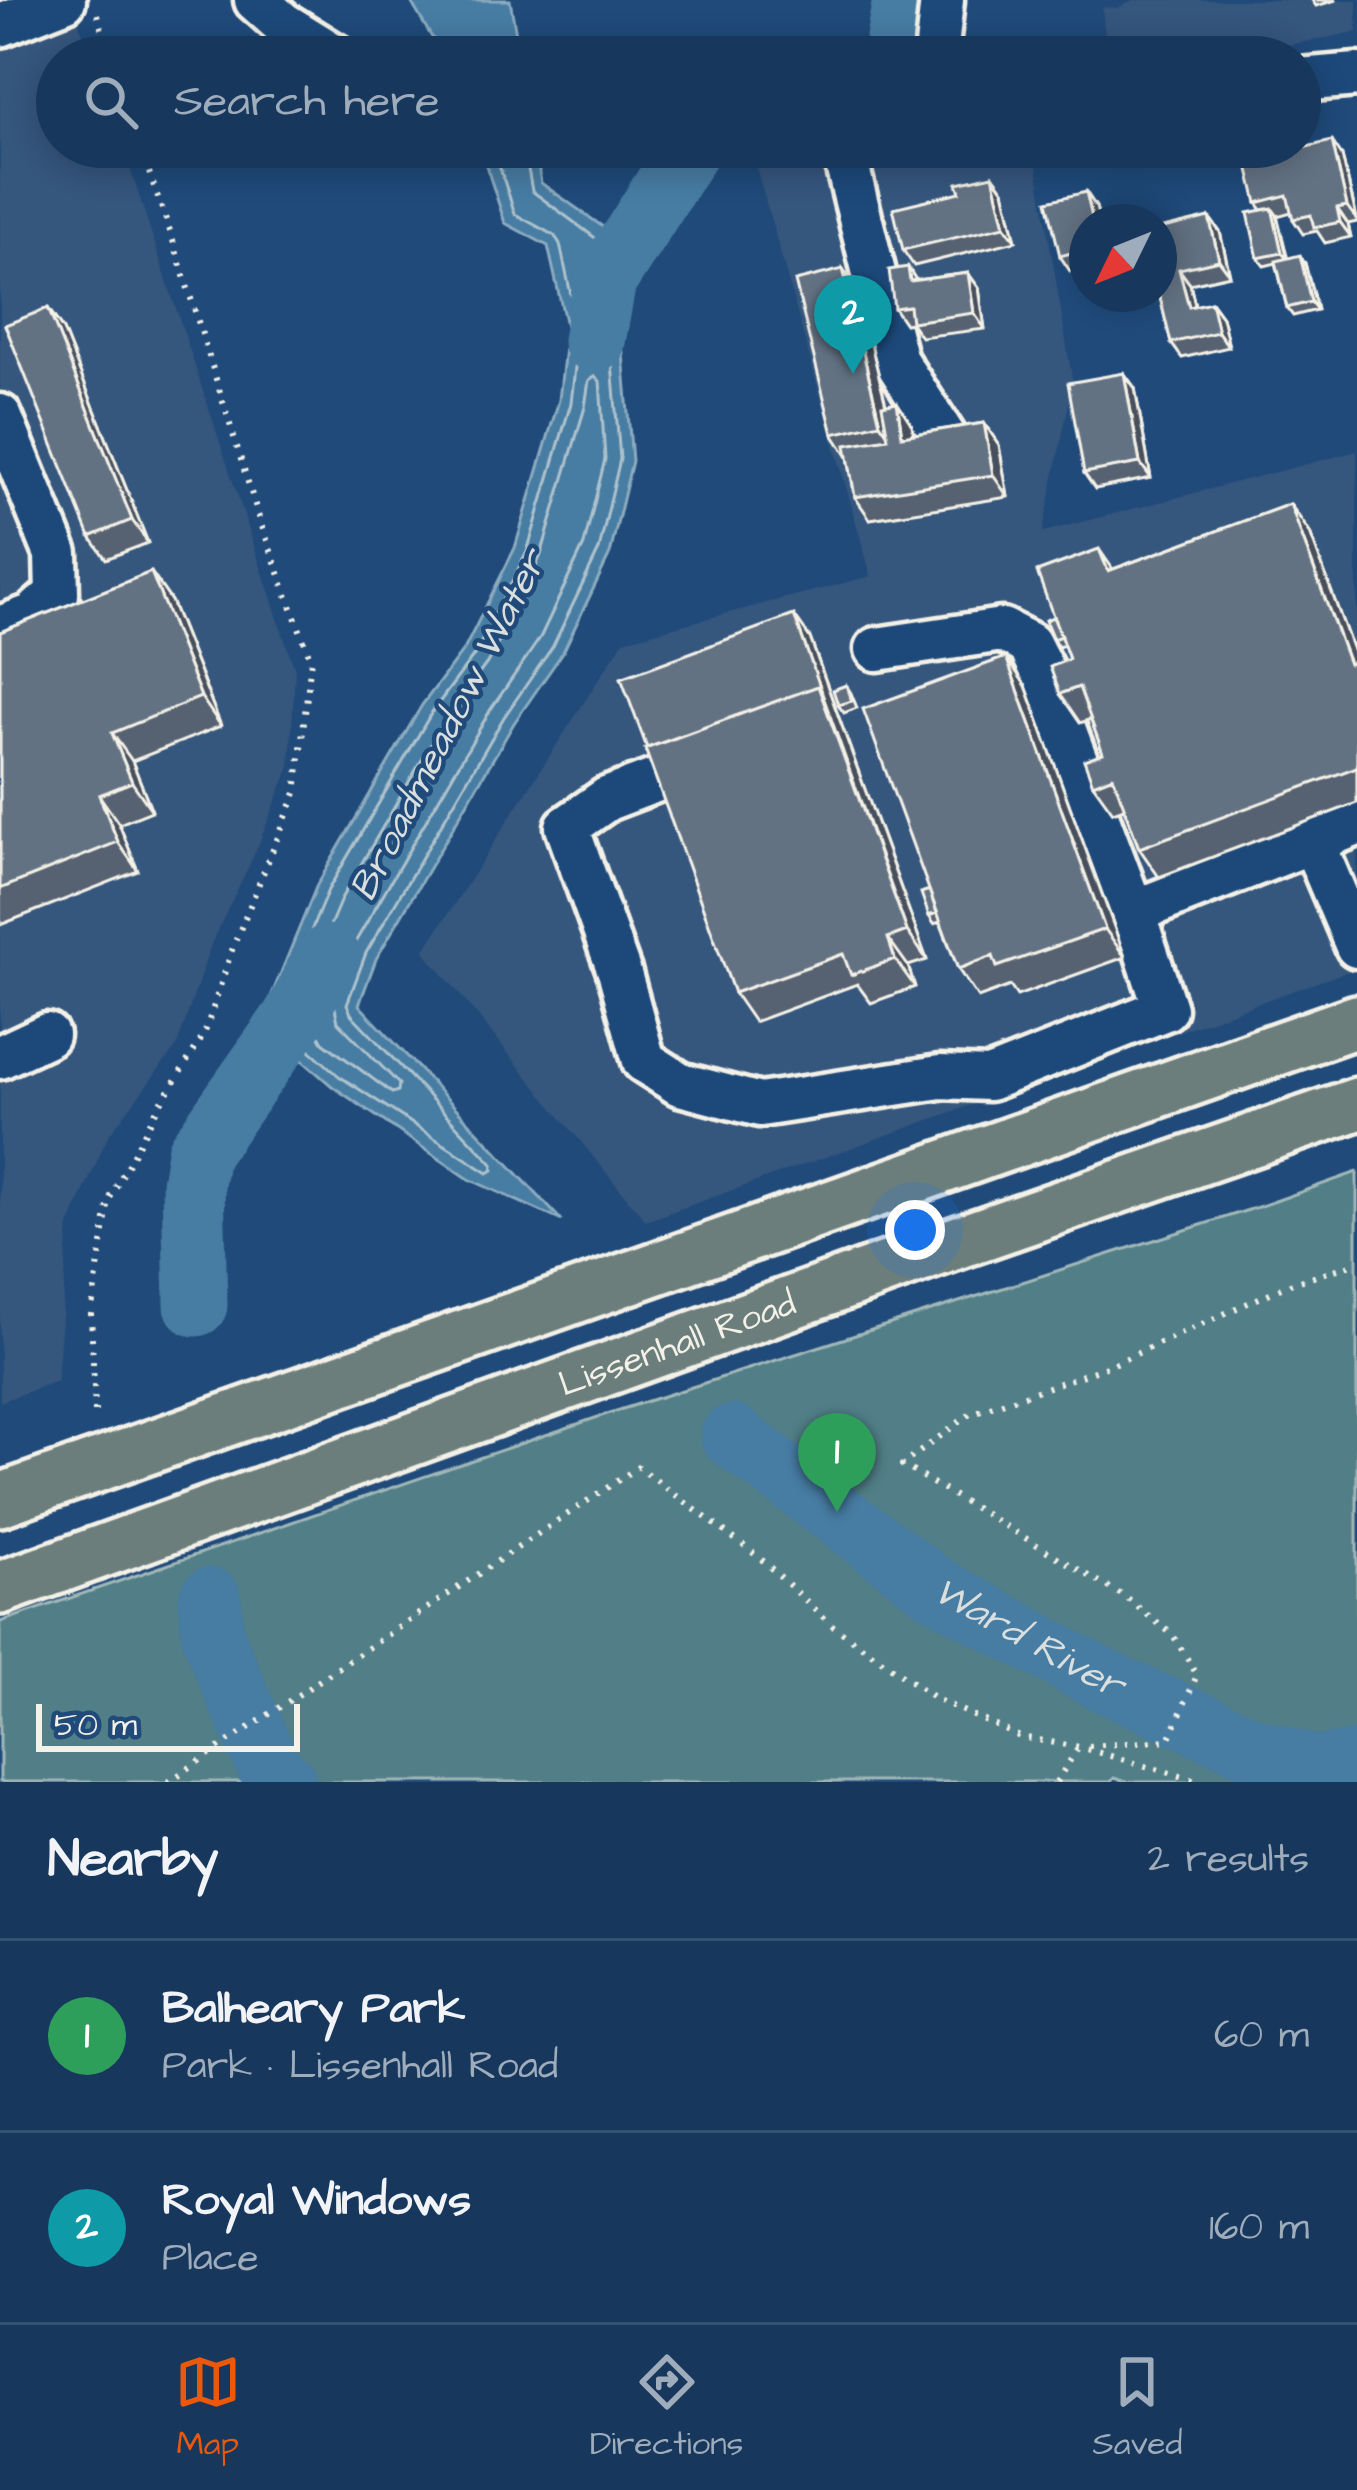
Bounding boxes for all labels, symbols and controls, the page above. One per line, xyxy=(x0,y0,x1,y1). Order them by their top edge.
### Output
search box xyxy=(36,36,1321,168)
icon: search xyxy=(78,69,144,135)
text: Search here xyxy=(174,71,440,133)
north arrow xyxy=(1069,204,1177,312)
pin: 2 xyxy=(814,275,892,374)
water label: Broadmeadow Water xyxy=(337,539,562,910)
your location xyxy=(885,1200,945,1260)
street label: Lissenhall Road xyxy=(552,1278,803,1410)
pin: 1 xyxy=(798,1413,876,1512)
water label: Ward River xyxy=(923,1565,1135,1714)
scale bar xyxy=(36,1698,300,1751)
text: 50 m xyxy=(54,1702,137,1748)
text: Nearby xyxy=(48,1825,218,1896)
text: 2 results xyxy=(1148,1833,1309,1887)
text: Balheary Park xyxy=(162,1978,465,2040)
text: 1 xyxy=(85,2009,90,2063)
text: 60 m xyxy=(1214,2009,1309,2063)
text: Park · Lissenhall Road xyxy=(162,2040,558,2094)
text: Royal Windows xyxy=(162,2170,471,2232)
text: 2 xyxy=(76,2201,98,2255)
text: 160 m xyxy=(1209,2201,1309,2255)
text: Place xyxy=(162,2232,259,2286)
tab: Map xyxy=(175,2349,241,2467)
tab: Directions xyxy=(590,2349,743,2467)
tab: Saved xyxy=(1092,2349,1182,2467)

